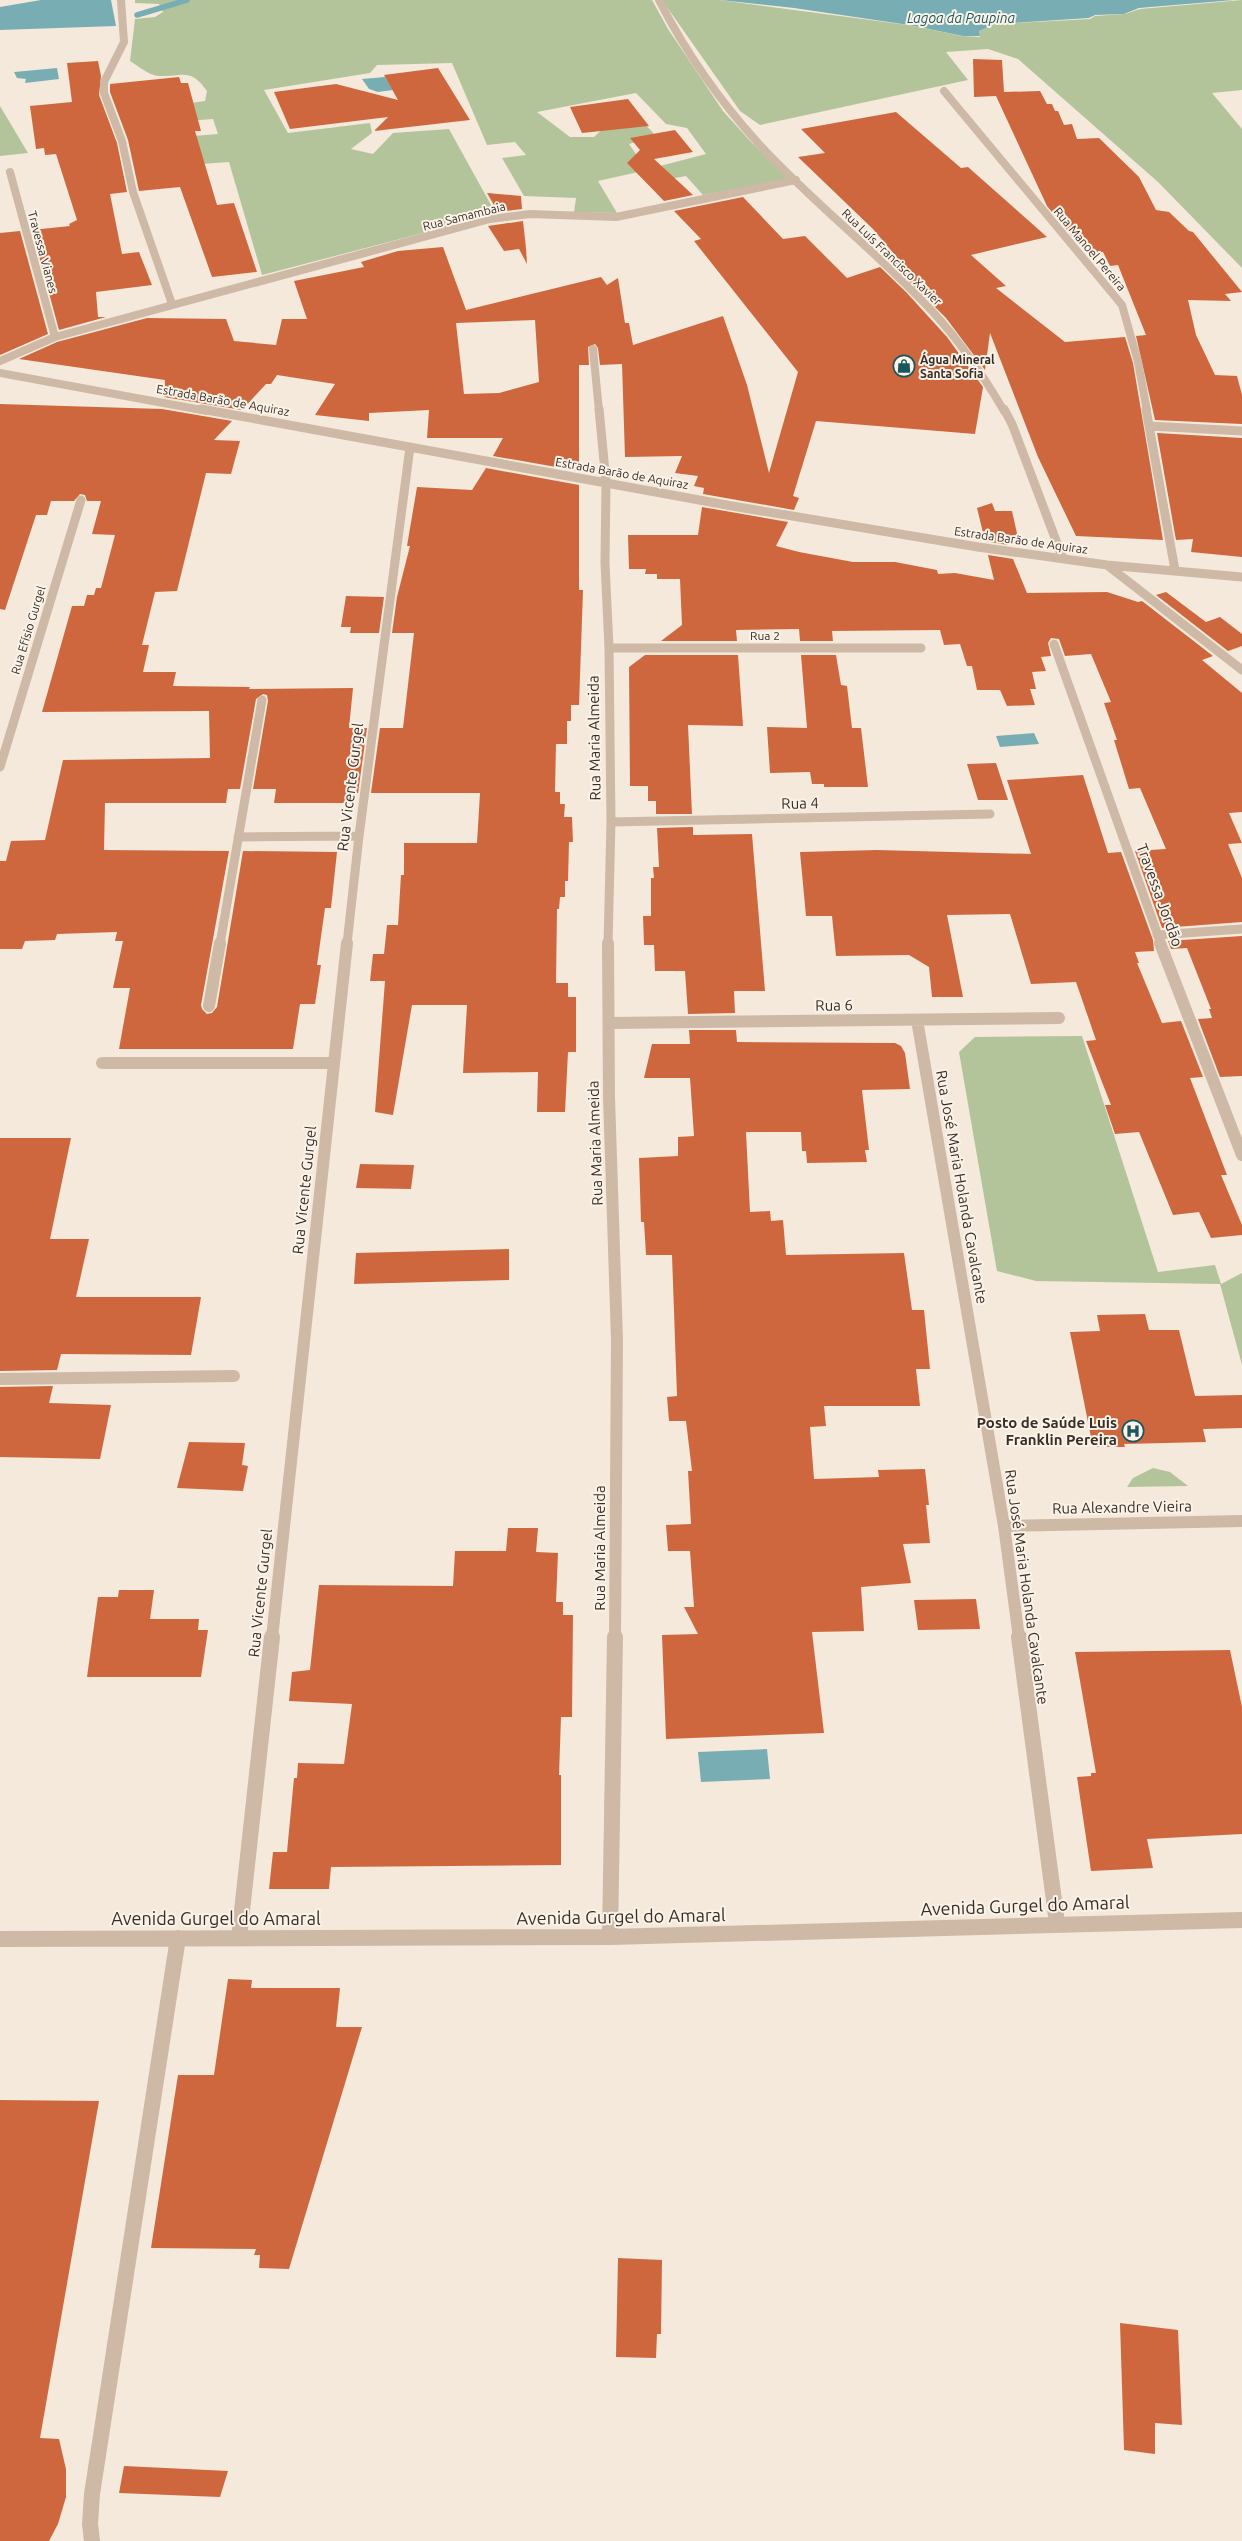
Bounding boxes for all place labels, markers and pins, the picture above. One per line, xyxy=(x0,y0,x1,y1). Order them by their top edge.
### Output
place label: Água Mineral Santa Sofia xyxy=(920,351,995,380)
shop icon: Água Mineral Santa Sofia xyxy=(892,354,916,378)
place label: Posto de Saúde Luis Franklin Pereira xyxy=(977,1414,1117,1448)
hospital icon: Posto de Saúde Luis Franklin Pereira xyxy=(1121,1419,1145,1443)

